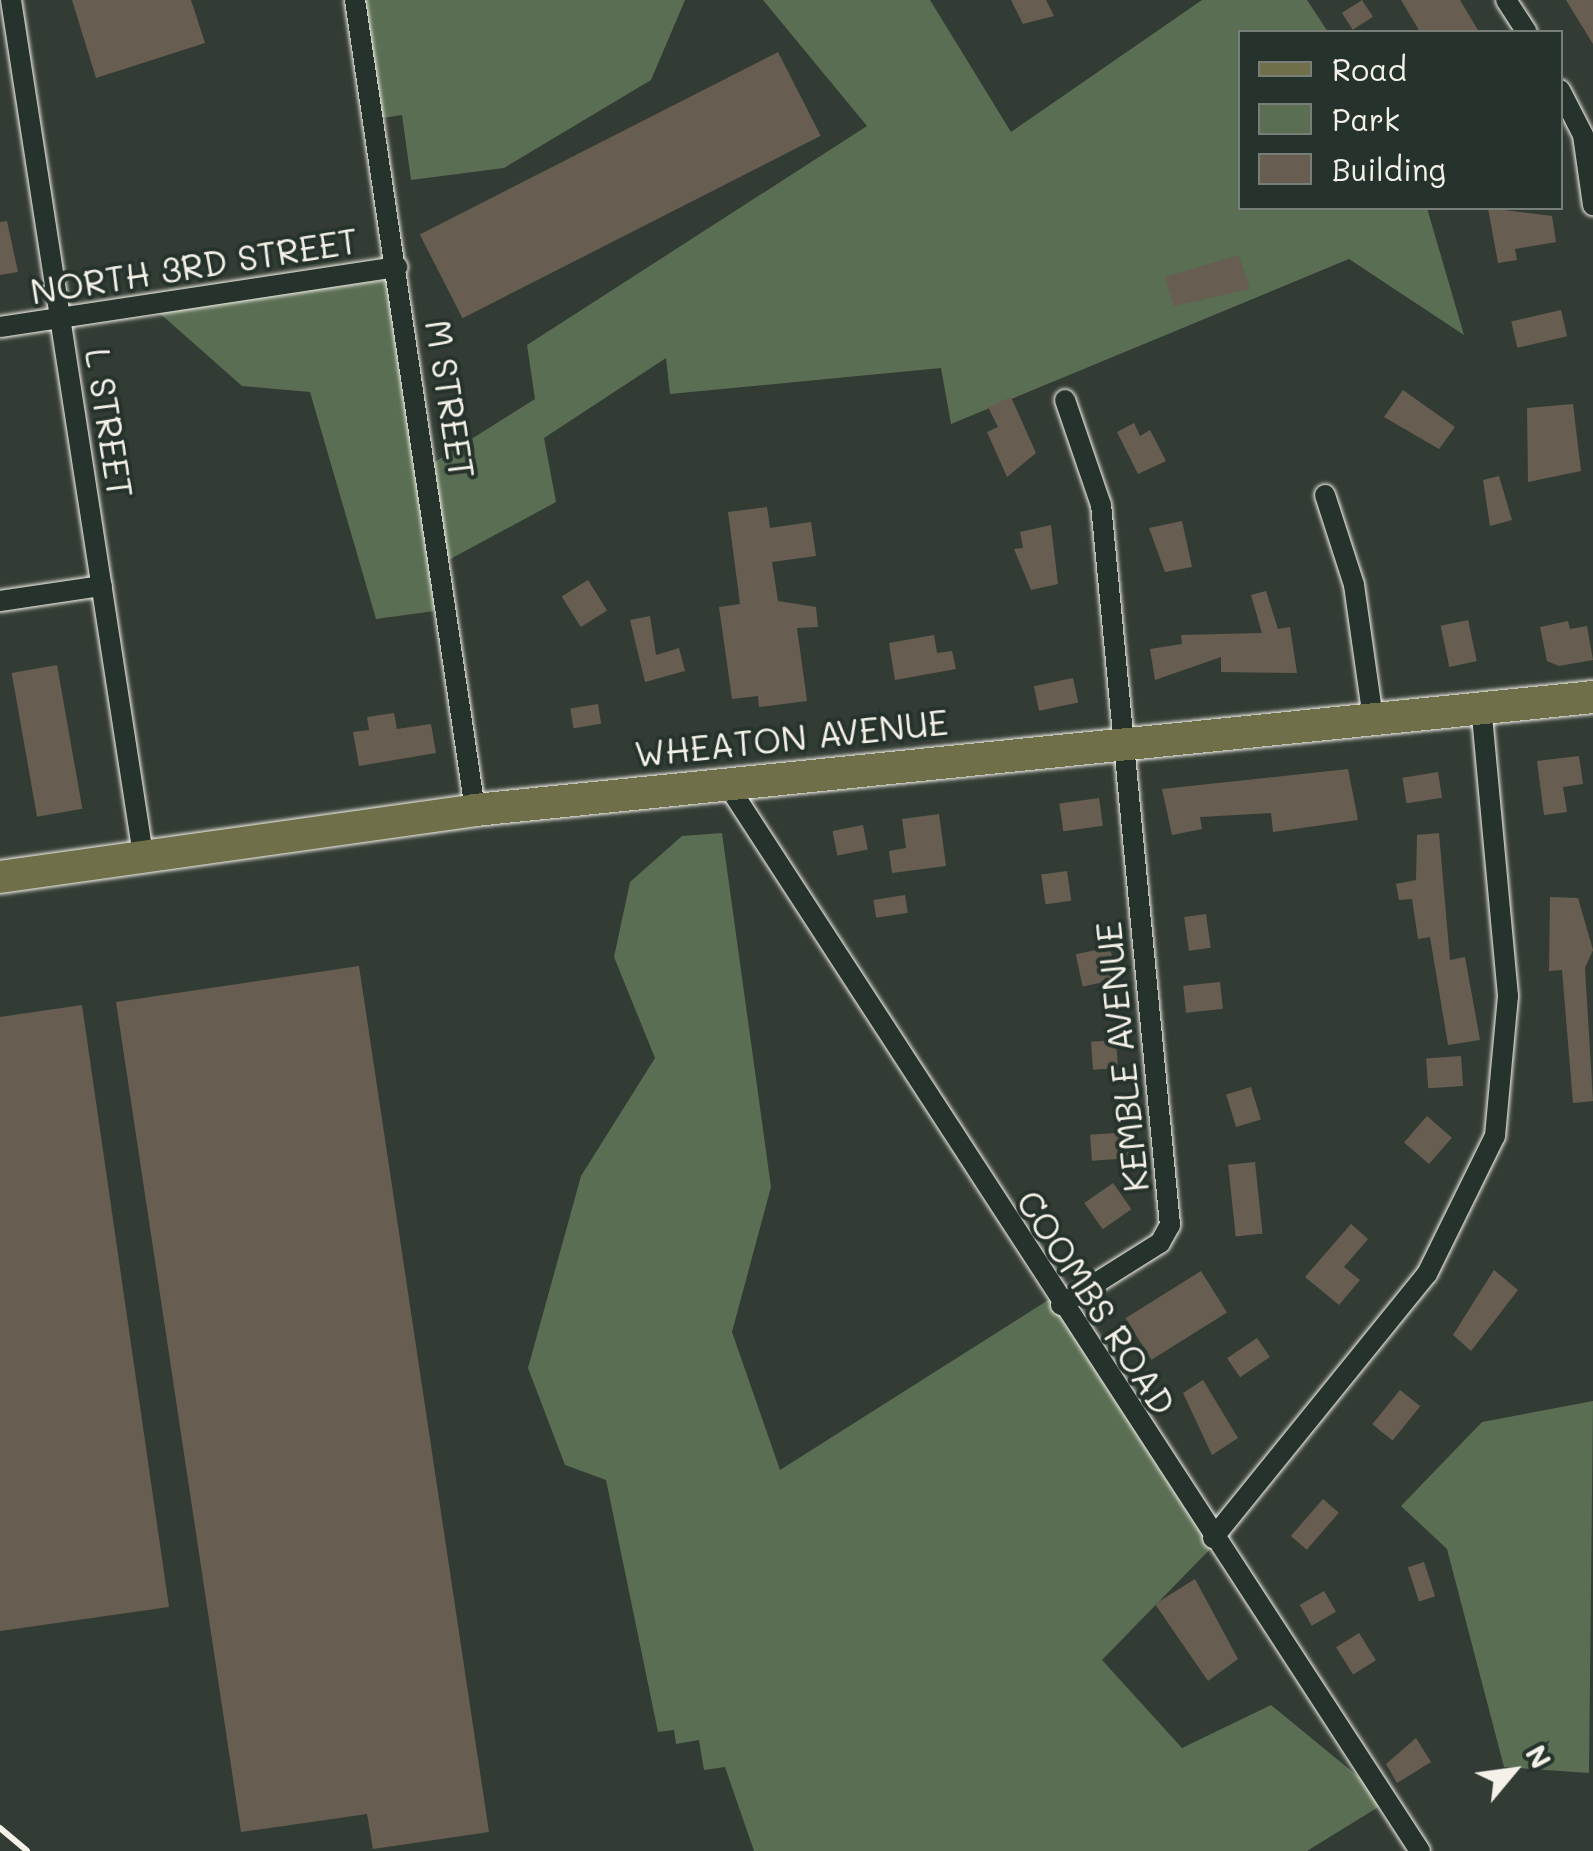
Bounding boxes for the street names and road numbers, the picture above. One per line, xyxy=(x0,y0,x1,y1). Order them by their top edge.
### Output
street label: NORTH 3RD STREET xyxy=(27,218,361,312)
street label: M STREET xyxy=(418,317,484,481)
street label: L STREET xyxy=(77,345,143,501)
street label: WHEATON AVENUE xyxy=(632,700,950,774)
street label: KEMBLE AVENUE xyxy=(1086,920,1156,1194)
street label: COOMBS ROAD xyxy=(1009,1182,1185,1422)

